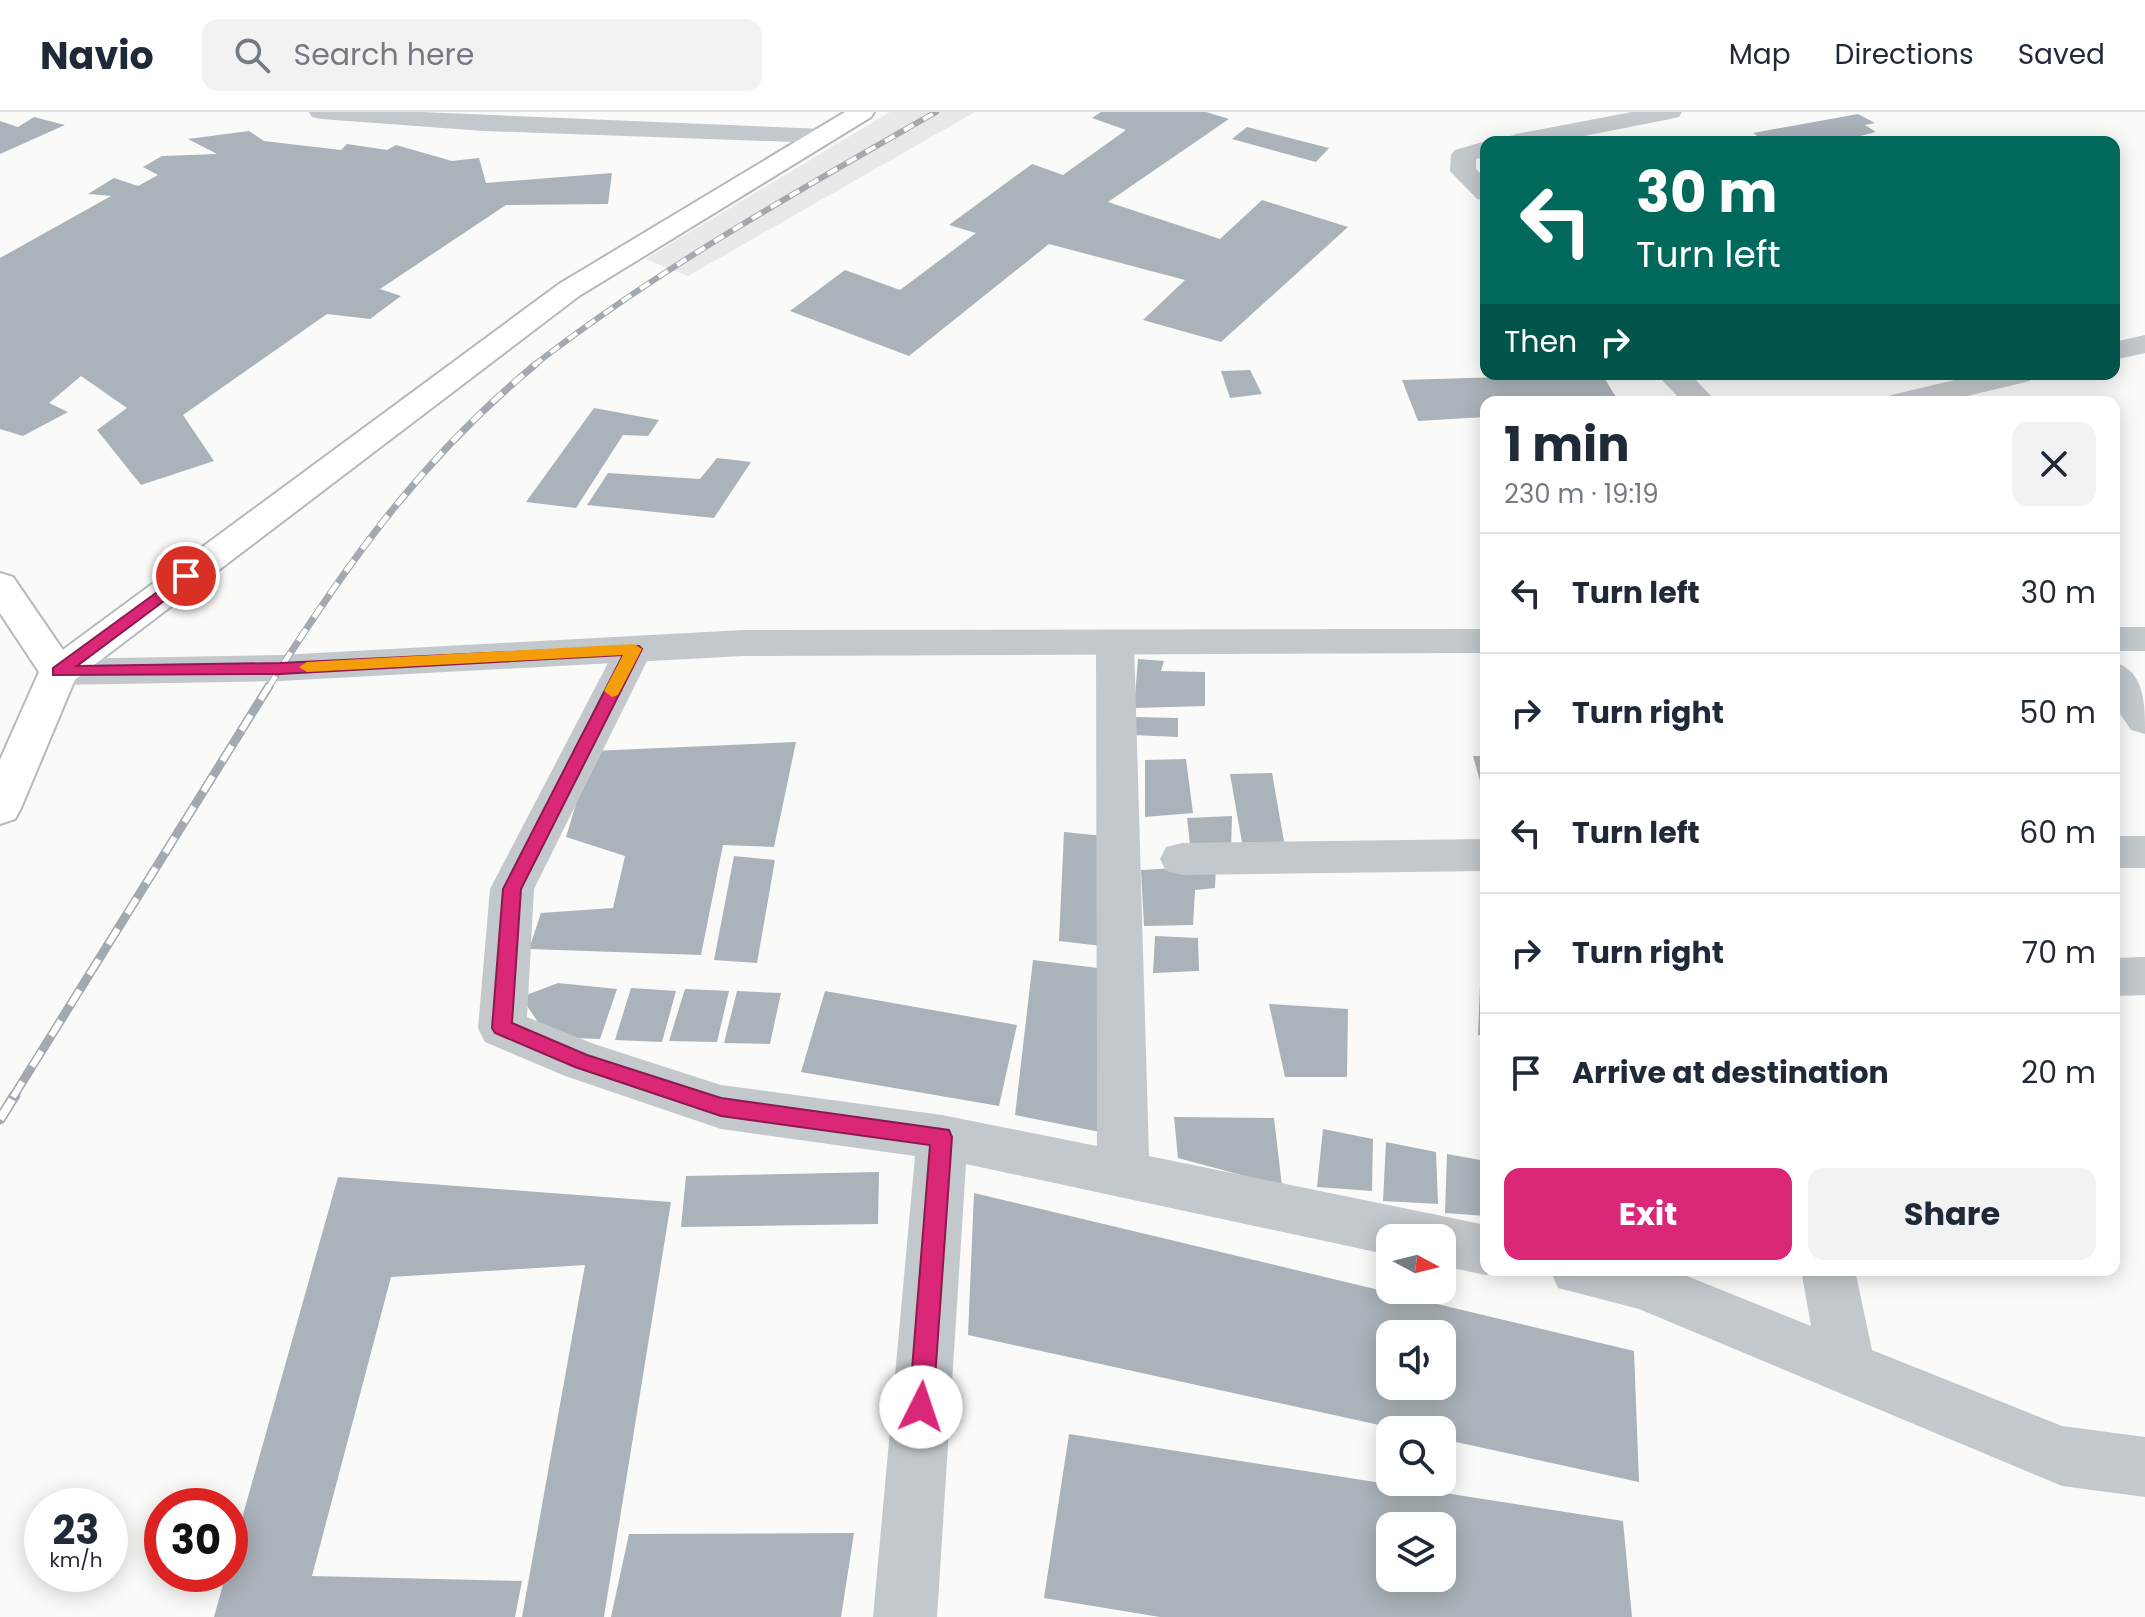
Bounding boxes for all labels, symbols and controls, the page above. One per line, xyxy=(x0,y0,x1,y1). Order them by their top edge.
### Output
search box xyxy=(202,19,762,91)
text: Navio xyxy=(40,29,154,82)
icon: search xyxy=(230,33,274,77)
text: Search here xyxy=(294,33,474,76)
text: Map xyxy=(1729,35,1791,74)
text: Directions xyxy=(1835,35,1974,74)
text: Saved xyxy=(2018,35,2105,74)
text: 30 m xyxy=(1636,153,1778,232)
icon: left xyxy=(1504,168,1608,272)
text: Turn left xyxy=(1636,229,1781,280)
text: Then xyxy=(1504,320,1577,363)
icon: right xyxy=(1593,320,1637,364)
text: 1 min xyxy=(1504,411,1630,478)
button: close xyxy=(2012,422,2096,506)
text: 230 m · 19:19 xyxy=(1504,476,1659,512)
pin xyxy=(152,542,220,610)
icon: arrive xyxy=(164,554,208,598)
icon: left xyxy=(1504,571,1548,615)
text: Turn left xyxy=(1572,571,1700,614)
text: 30 m xyxy=(2021,571,2096,614)
icon: right xyxy=(1504,691,1548,735)
text: Turn right xyxy=(1572,691,1724,734)
text: 50 m xyxy=(2019,691,2096,734)
icon: left xyxy=(1504,811,1548,855)
text: Turn left xyxy=(1572,811,1700,854)
text: 60 m xyxy=(2019,811,2096,854)
icon: right xyxy=(1504,931,1548,975)
text: Turn right xyxy=(1572,931,1724,974)
text: 70 m xyxy=(2022,931,2096,974)
icon: arrive xyxy=(1504,1051,1548,1095)
text: Arrive at destination xyxy=(1572,1051,1889,1094)
text: 20 m xyxy=(2021,1051,2096,1094)
button: Exit xyxy=(1504,1168,1792,1260)
button: Share xyxy=(1808,1168,2096,1260)
north arrow xyxy=(1376,1224,1456,1304)
map controls xyxy=(1376,1224,1456,1592)
button: sound xyxy=(1376,1320,1456,1400)
position arrow xyxy=(879,1365,963,1449)
button: search xyxy=(1376,1416,1456,1496)
speed limit sign: 30 xyxy=(144,1488,248,1592)
text: 23 xyxy=(52,1502,100,1558)
button: layers xyxy=(1376,1512,1456,1592)
text: km/h xyxy=(49,1546,103,1574)

